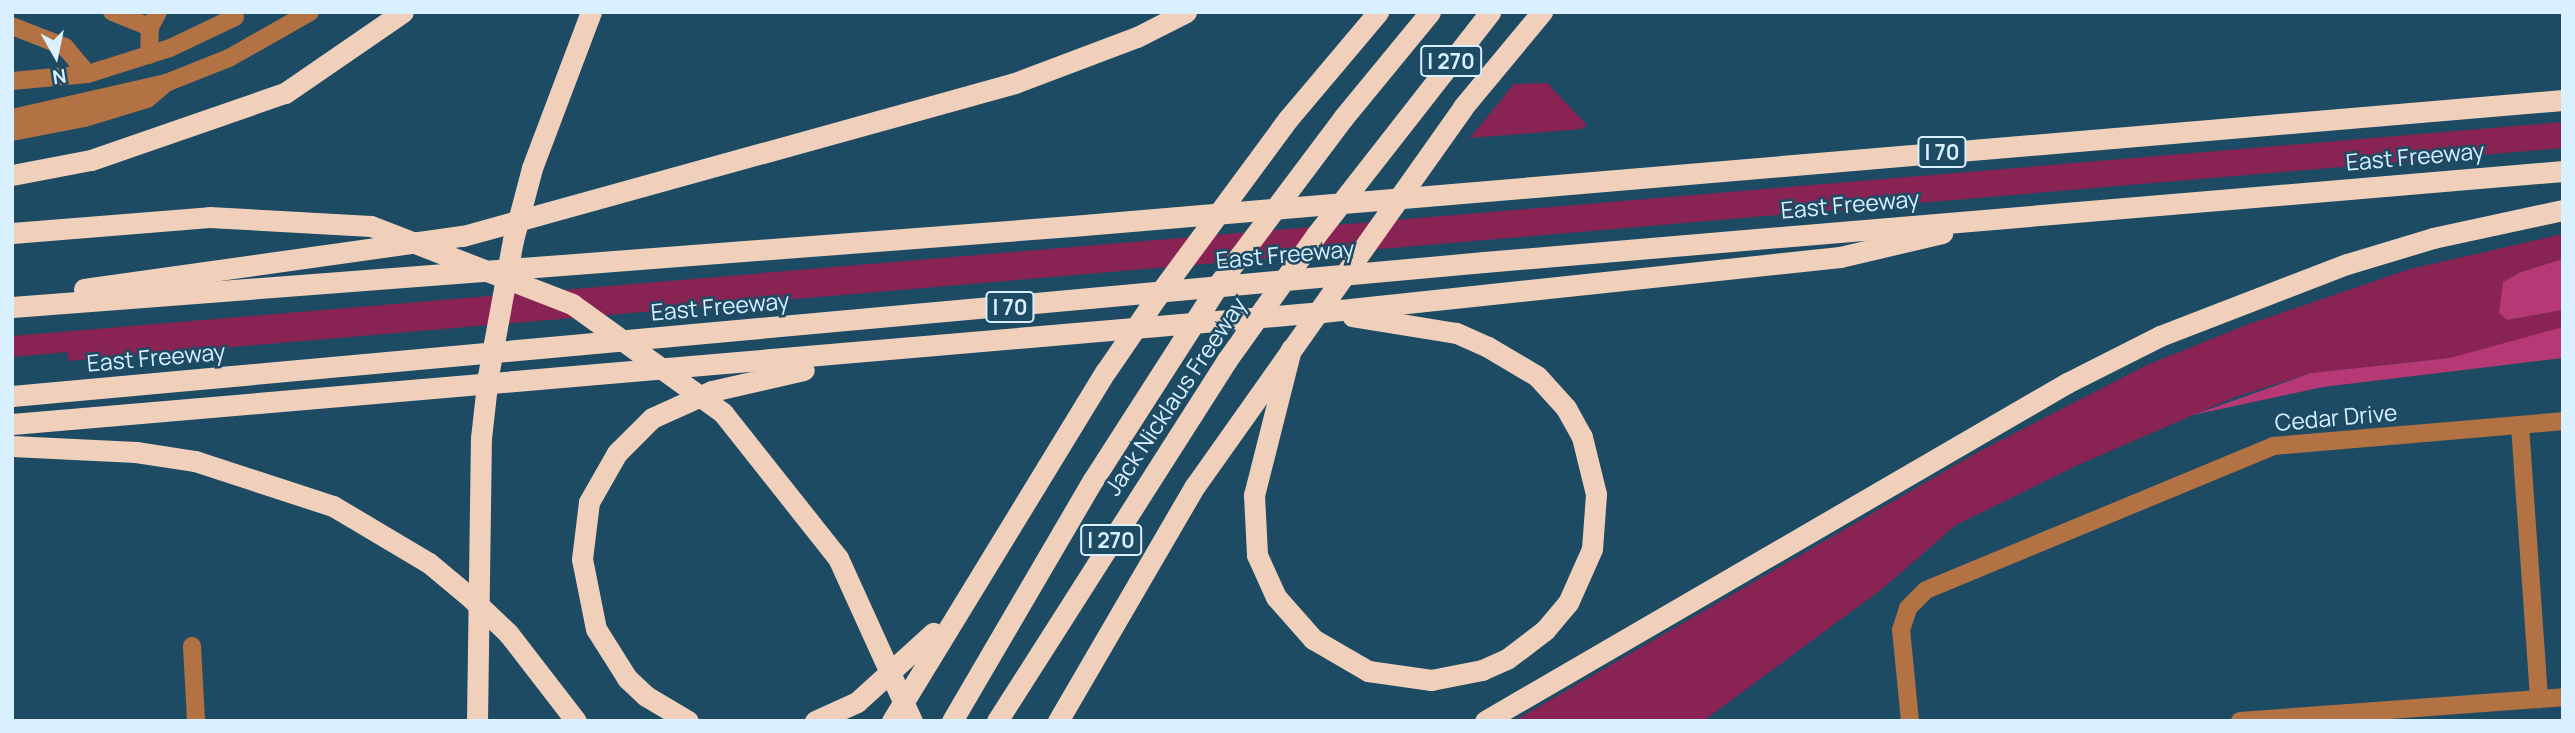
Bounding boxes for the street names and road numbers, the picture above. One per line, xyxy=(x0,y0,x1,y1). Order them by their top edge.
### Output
road number: I 270 xyxy=(1420,43,1482,78)
road number: I 70 xyxy=(1916,134,1968,170)
street label: East Freeway xyxy=(2345,136,2485,176)
street label: East Freeway xyxy=(1780,184,1920,224)
street label: East Freeway xyxy=(1215,234,1355,274)
street label: East Freeway xyxy=(650,286,790,326)
road number: I 70 xyxy=(984,290,1036,324)
street label: Jack Nicklaus Freeway xyxy=(1098,292,1252,500)
street label: East Freeway xyxy=(86,337,226,377)
street label: Cedar Drive xyxy=(2274,398,2398,436)
road number: I 270 xyxy=(1080,522,1142,558)

